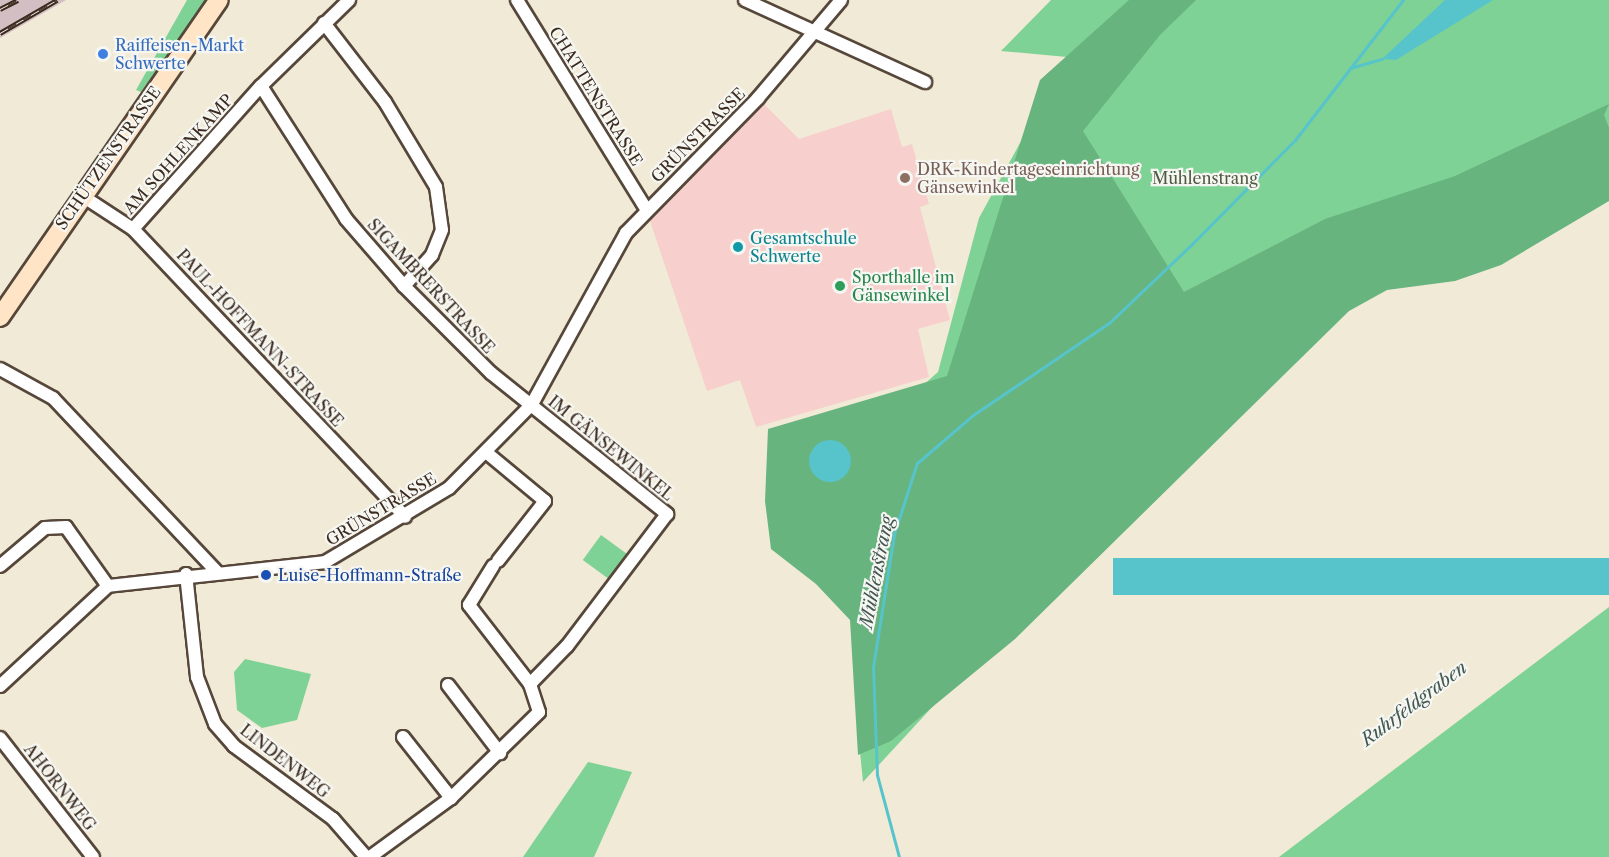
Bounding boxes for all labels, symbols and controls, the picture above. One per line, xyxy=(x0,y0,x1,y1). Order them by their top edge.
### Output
street label: CHATTENSTRASSE xyxy=(545,23,647,169)
place label: Raiffeisen-Markt Schwerte xyxy=(115,35,244,73)
marker: Raiffeisen-Markt Schwerte xyxy=(96,47,110,61)
street label: SCHÜTZENSTRASSE xyxy=(51,83,165,233)
street label: GRÜNSTRASSE xyxy=(647,84,749,186)
street label: AM SOHLENKAMP xyxy=(119,90,237,218)
place label: DRK-Kindertageseinrichtung Gänsewinkel xyxy=(917,159,1139,197)
park label: Mühlenstrang xyxy=(1152,168,1258,188)
marker: DRK-Kindertageseinrichtung Gänsewinkel xyxy=(898,171,912,185)
street label: SIGAMBRERSTRASSE xyxy=(364,215,498,357)
place label: Gesamtschule Schwerte xyxy=(750,228,857,266)
marker: Gesamtschule Schwerte xyxy=(731,240,745,254)
street label: PAUL-HOFFMANN-STRASSE xyxy=(173,245,347,431)
place label: Sporthalle im Gänsewinkel xyxy=(852,267,955,305)
marker: Sporthalle im Gänsewinkel xyxy=(833,279,847,293)
street label: IM GÄNSEWINKEL xyxy=(545,392,677,504)
street label: GRÜNSTRASSE xyxy=(322,469,440,549)
water label: Mühlenstrang xyxy=(856,514,898,630)
place label: Luise-Hoffmann-Straße xyxy=(278,565,462,585)
marker: Luise-Hoffmann-Straße xyxy=(259,568,273,582)
water label: Ruhrfeldgraben xyxy=(1357,657,1471,751)
street label: LINDENWEG xyxy=(236,720,334,802)
street label: AHORNWEG xyxy=(20,740,100,834)

